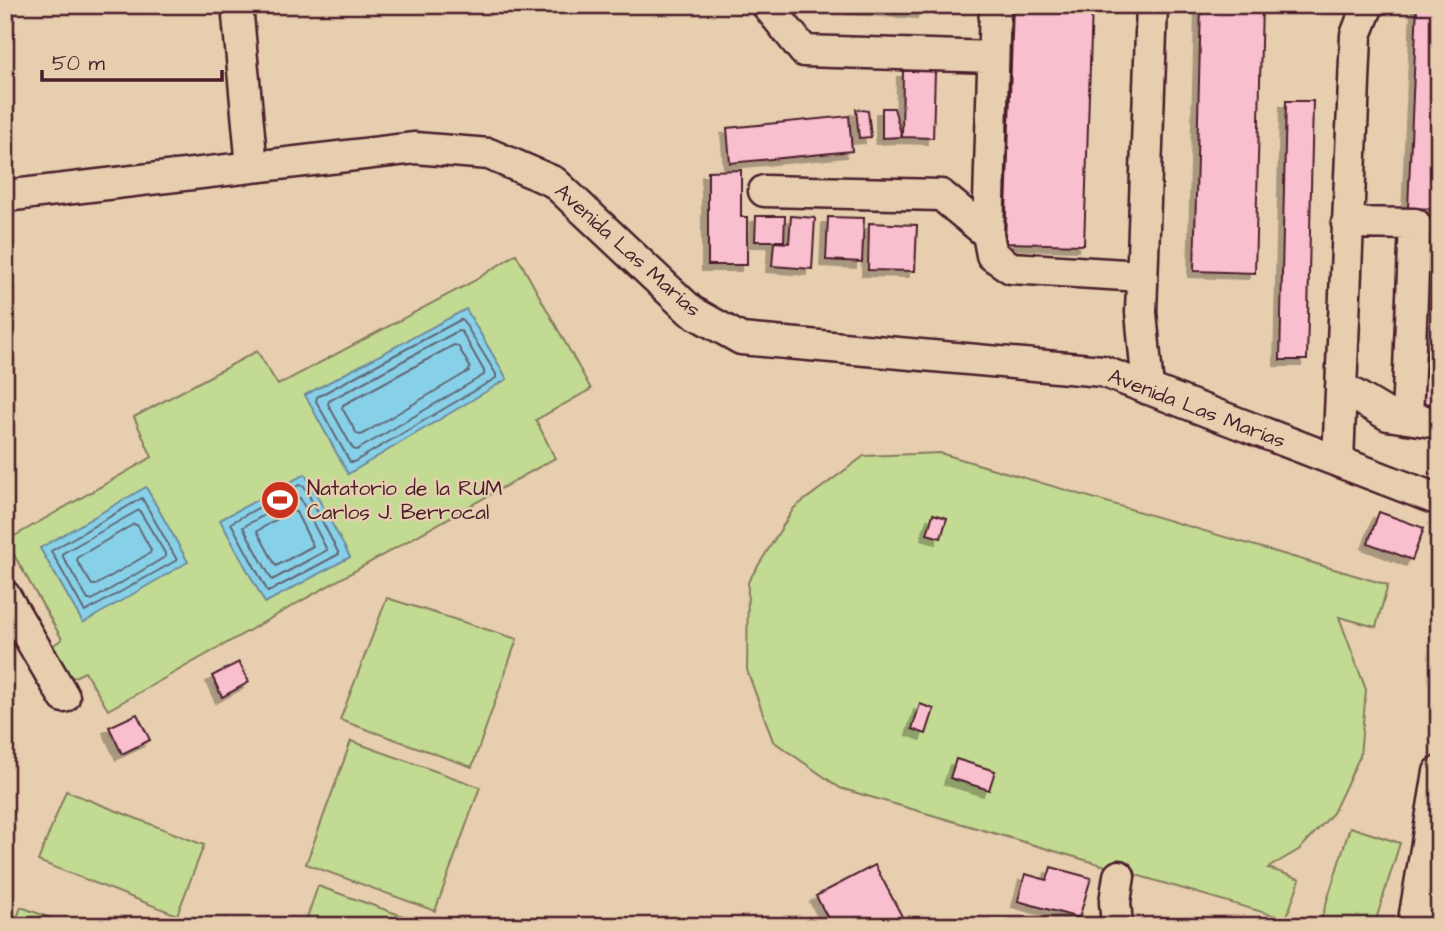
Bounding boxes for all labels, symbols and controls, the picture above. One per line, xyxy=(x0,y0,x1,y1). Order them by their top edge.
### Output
scale bar xyxy=(42,38,222,82)
text: 50 m xyxy=(52,49,106,78)
street label: Avenida Las Marías xyxy=(548,177,707,324)
street label: Avenida Las Marías xyxy=(1104,361,1290,456)
place label: Natatorio de la RUM Carlos J. Berrocal xyxy=(307,474,502,527)
sports icon: Natatorio de la RUM Carlos J. Berrocal xyxy=(259,479,301,521)

